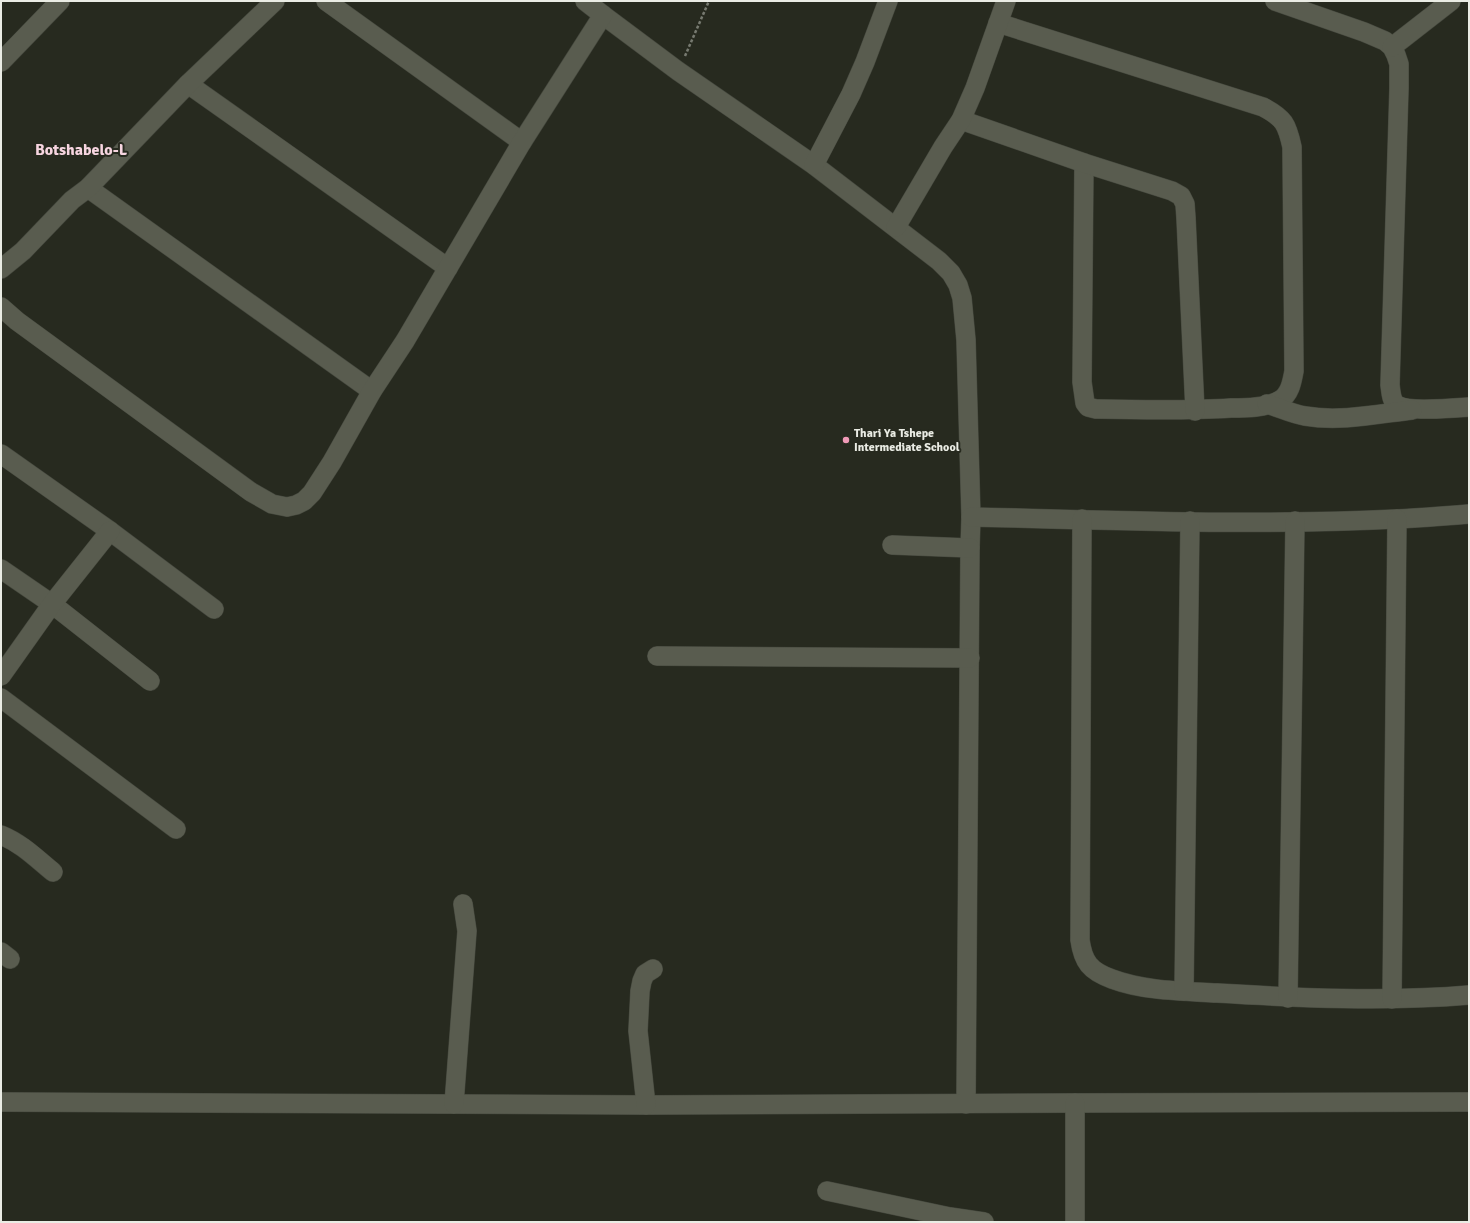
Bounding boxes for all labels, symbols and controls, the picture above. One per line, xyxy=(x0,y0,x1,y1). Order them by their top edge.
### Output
district label: Botshabelo-L xyxy=(35,140,128,160)
place label: Thari Ya Tshepe Intermediate School xyxy=(854,426,960,455)
marker: Thari Ya Tshepe Intermediate School xyxy=(841,435,851,445)

